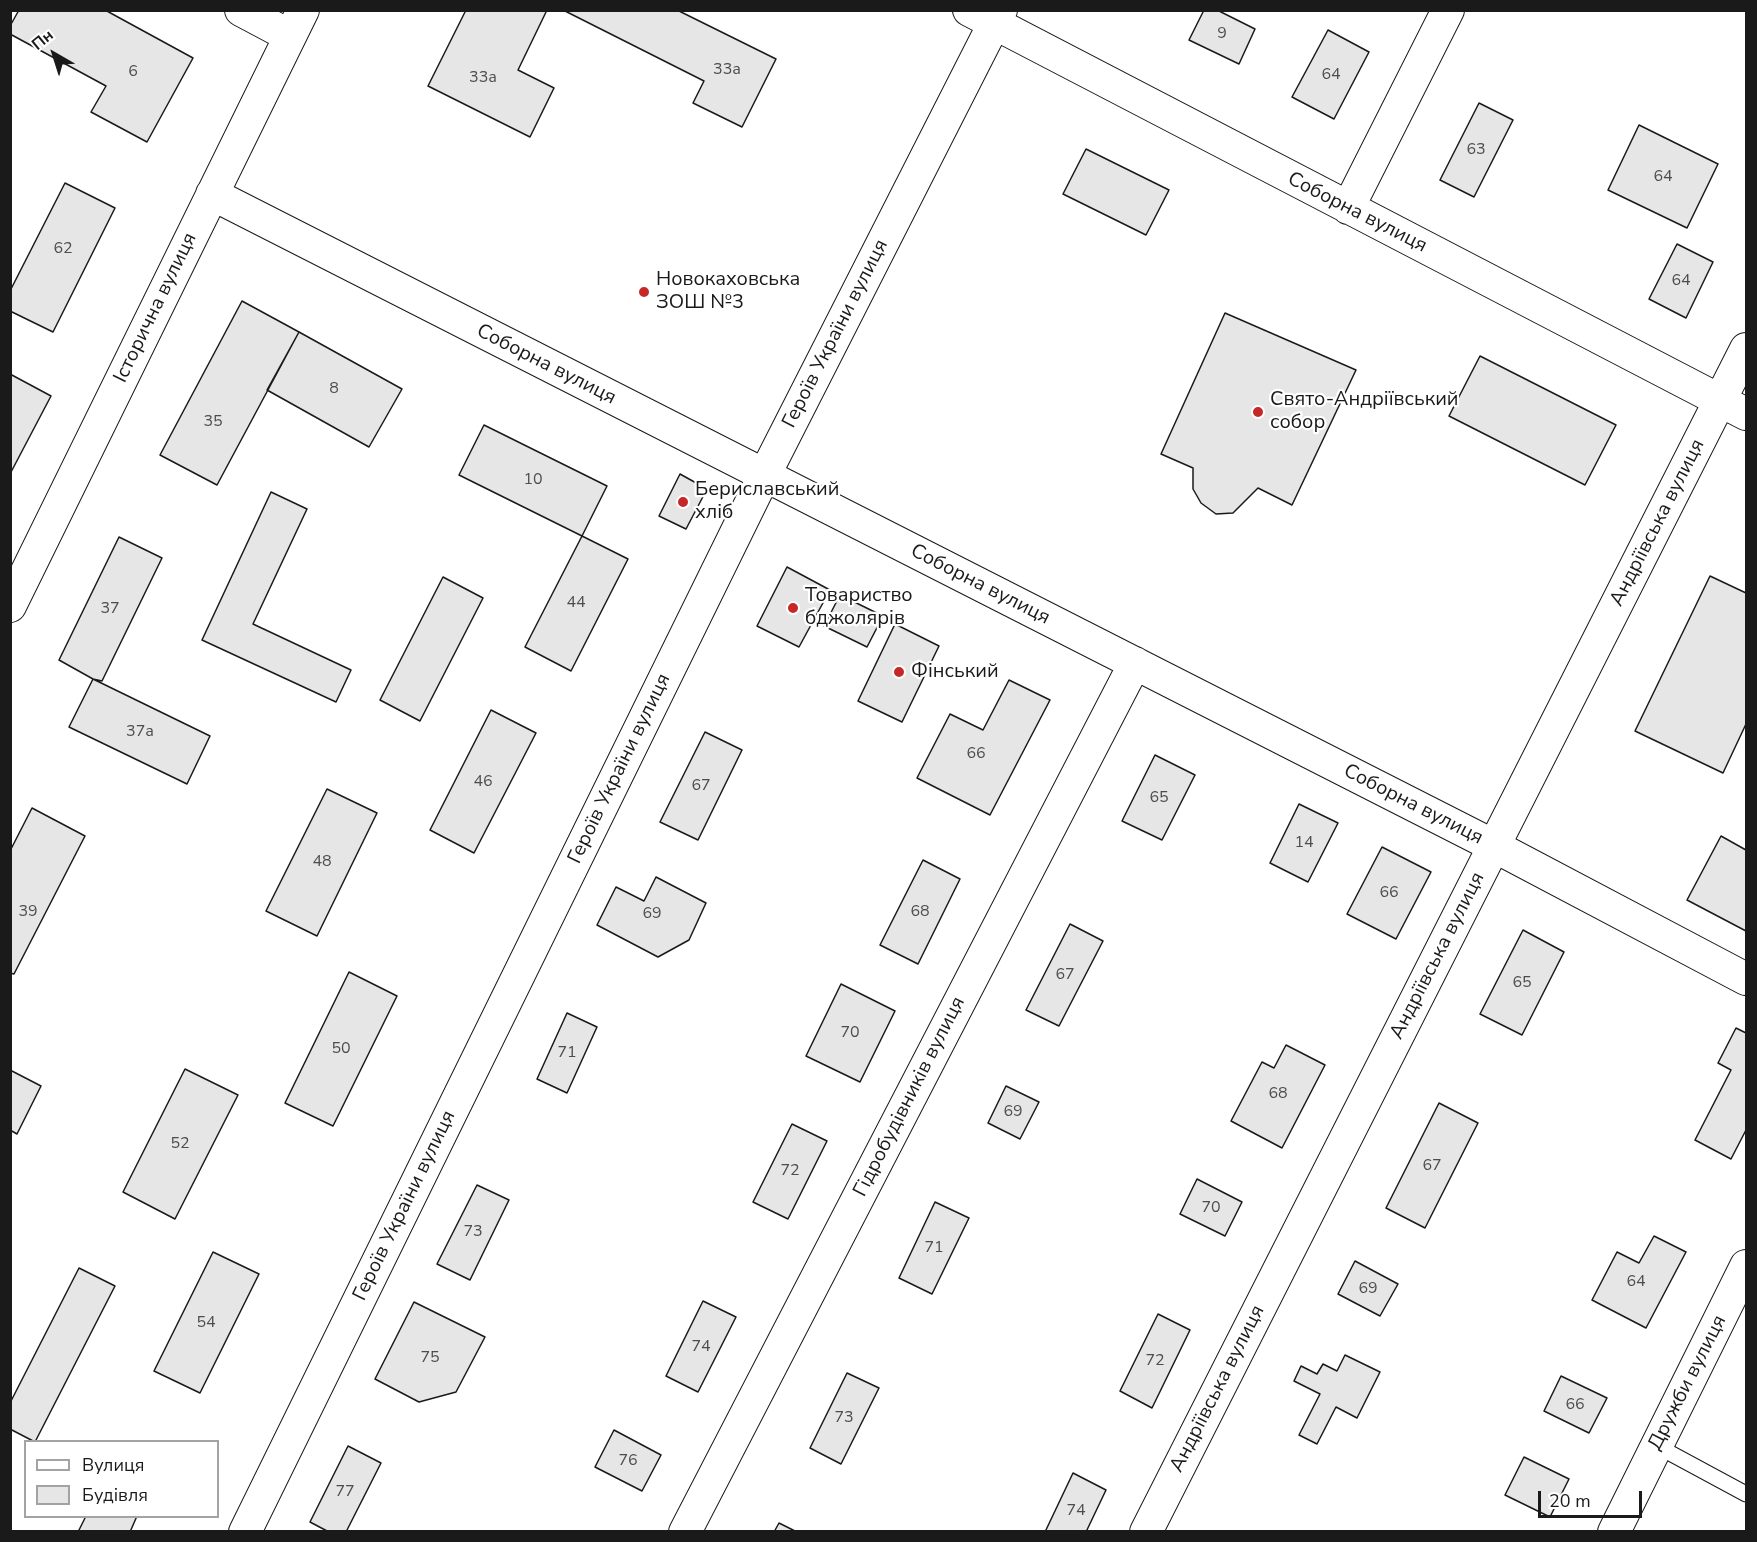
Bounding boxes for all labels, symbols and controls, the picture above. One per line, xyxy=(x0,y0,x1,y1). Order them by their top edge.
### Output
north arrow xyxy=(24,24,84,84)
house number: 9 xyxy=(1217,24,1227,44)
text: Пн xyxy=(27,25,58,55)
house number: 33а xyxy=(713,60,741,80)
house number: 6 xyxy=(128,62,138,82)
house number: 64 xyxy=(1321,65,1341,85)
house number: 33а xyxy=(469,68,497,88)
house number: 63 xyxy=(1466,140,1486,160)
street label: Соборна вулиця xyxy=(1283,167,1431,259)
house number: 64 xyxy=(1653,167,1673,187)
street label: Історична вулиця xyxy=(109,229,203,387)
street label: Героїв України вулиця xyxy=(778,236,894,432)
house number: 62 xyxy=(53,239,73,259)
place label: Новокаховська ЗОШ №3 xyxy=(656,268,800,315)
house number: 64 xyxy=(1671,271,1691,291)
marker: Новокаховська ЗОШ №3 xyxy=(637,285,651,299)
street label: Соборна вулиця xyxy=(472,319,620,411)
house number: 8 xyxy=(329,379,339,399)
place label: Свято-Андріївський собор xyxy=(1270,388,1459,435)
marker: Свято-Андріївський собор xyxy=(1251,405,1265,419)
house number: 35 xyxy=(203,412,223,432)
street label: Андріївська вулиця xyxy=(1606,436,1710,610)
house number: 10 xyxy=(523,470,543,490)
place label: Бериславський хліб xyxy=(695,478,839,525)
marker: Бериславський хліб xyxy=(676,495,690,509)
street label: Соборна вулиця xyxy=(906,539,1054,631)
place label: Товариство бджолярів xyxy=(805,584,913,631)
house number: 44 xyxy=(566,593,586,613)
house number: 37 xyxy=(100,599,120,619)
marker: Товариство бджолярів xyxy=(786,601,800,615)
place label: Фінський xyxy=(911,660,999,684)
marker: Фінський xyxy=(892,665,906,679)
street label: Героїв України вулиця xyxy=(564,670,676,868)
house number: 37а xyxy=(126,722,154,742)
house number: 66 xyxy=(966,744,986,764)
street label: Соборна вулиця xyxy=(1339,759,1487,851)
house number: 46 xyxy=(473,772,493,792)
house number: 67 xyxy=(691,776,711,796)
house number: 65 xyxy=(1149,788,1169,808)
house number: 14 xyxy=(1294,833,1314,853)
house number: 48 xyxy=(312,852,332,872)
street label: Андріївська вулиця xyxy=(1386,869,1490,1043)
house number: 66 xyxy=(1379,883,1399,903)
house number: 39 xyxy=(18,902,38,922)
house number: 68 xyxy=(910,902,930,922)
house number: 69 xyxy=(642,904,662,924)
house number: 67 xyxy=(1055,965,1075,985)
house number: 65 xyxy=(1512,973,1532,993)
street label: Гідробудівників вулиця xyxy=(849,993,971,1201)
house number: 70 xyxy=(840,1023,860,1043)
house number: 50 xyxy=(331,1039,351,1059)
house number: 71 xyxy=(557,1043,577,1063)
house number: 68 xyxy=(1268,1084,1288,1104)
house number: 69 xyxy=(1003,1102,1023,1122)
street label: Героїв України вулиця xyxy=(349,1107,461,1305)
house number: 52 xyxy=(170,1134,190,1154)
house number: 67 xyxy=(1422,1156,1442,1176)
house number: 72 xyxy=(780,1161,800,1181)
house number: 70 xyxy=(1201,1198,1221,1218)
house number: 73 xyxy=(463,1222,483,1242)
house number: 71 xyxy=(924,1238,944,1258)
house number: 64 xyxy=(1626,1272,1646,1292)
house number: 69 xyxy=(1358,1279,1378,1299)
street label: Андріївська вулиця xyxy=(1166,1302,1270,1476)
street label: Дружби вулиця xyxy=(1644,1311,1732,1455)
house number: 54 xyxy=(196,1313,216,1333)
house number: 74 xyxy=(691,1337,711,1357)
house number: 75 xyxy=(420,1348,440,1368)
house number: 72 xyxy=(1145,1351,1165,1371)
house number: 66 xyxy=(1565,1395,1585,1415)
house number: 73 xyxy=(834,1408,854,1428)
legend xyxy=(24,1440,219,1518)
house number: 76 xyxy=(618,1451,638,1471)
text: Вулиця xyxy=(82,1453,144,1477)
scale bar xyxy=(1541,1479,1644,1517)
house number: 77 xyxy=(335,1482,355,1502)
text: Будівля xyxy=(82,1483,148,1507)
text: 20 m xyxy=(1549,1489,1591,1513)
house number: 74 xyxy=(1066,1501,1086,1521)

